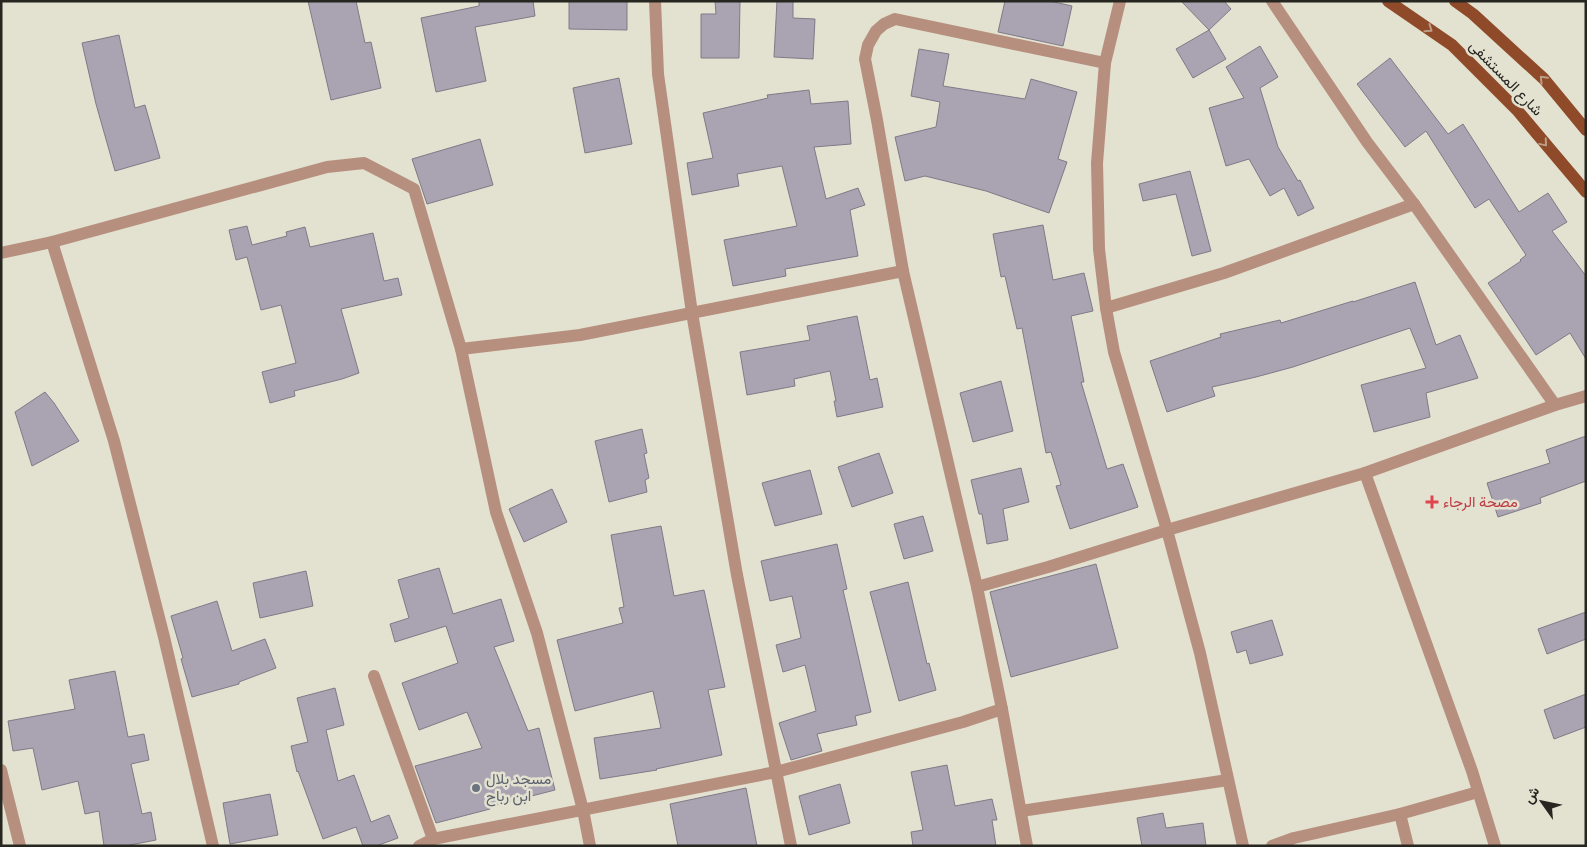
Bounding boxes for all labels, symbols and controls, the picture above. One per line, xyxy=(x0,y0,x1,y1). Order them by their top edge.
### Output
one-way arrow xyxy=(1423,23,1432,32)
street label: شارع المستشفى xyxy=(1464,37,1547,121)
one-way arrow xyxy=(1540,76,1549,85)
one-way arrow xyxy=(1538,137,1547,146)
place label: مصحة الرجاء xyxy=(1443,493,1518,511)
marker: مصحة الرجاء xyxy=(1425,495,1439,509)
place label: مسجد بلال ابن رباح xyxy=(486,770,551,807)
north arrow xyxy=(1517,777,1567,827)
marker: مسجد بلال ابن رباح xyxy=(470,782,482,794)
text: ش xyxy=(1520,783,1543,807)

